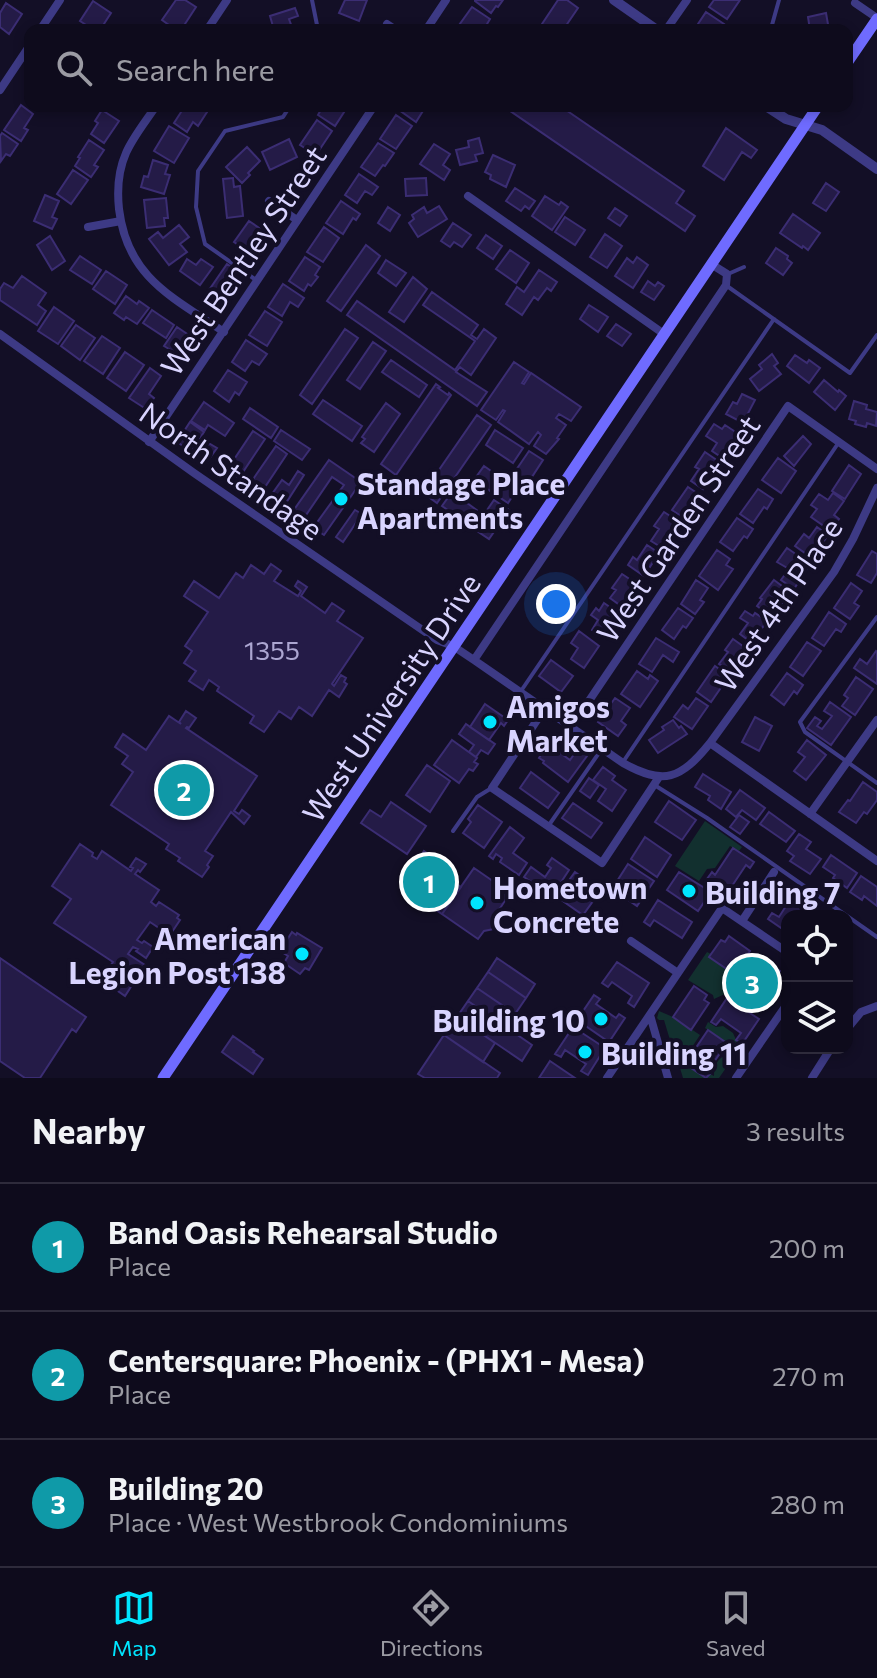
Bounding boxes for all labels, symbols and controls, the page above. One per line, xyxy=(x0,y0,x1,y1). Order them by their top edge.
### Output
search box xyxy=(24,24,853,112)
icon: search xyxy=(52,46,96,90)
text: Search here xyxy=(116,50,275,87)
street label: West Bentley Street xyxy=(151,138,333,382)
street label: North Standage xyxy=(133,393,331,547)
street label: West Garden Street xyxy=(587,407,767,649)
place label: Standage Place Apartments xyxy=(357,464,565,535)
marker: Standage Place Apartments xyxy=(332,490,350,508)
street label: West 4th Place xyxy=(705,510,849,698)
street label: West University Drive xyxy=(293,565,487,829)
your location xyxy=(536,584,576,624)
house number: 1355 xyxy=(244,634,300,665)
place label: Amigos Market xyxy=(506,687,610,758)
marker: Amigos Market xyxy=(481,713,499,731)
pin: 2 xyxy=(158,760,210,820)
pin: 1 xyxy=(403,852,455,912)
place label: Hometown Concrete xyxy=(493,868,647,939)
place label: Building 7 xyxy=(705,873,840,910)
marker: Building 7 xyxy=(680,882,698,900)
marker: Hometown Concrete xyxy=(468,894,486,912)
map controls xyxy=(781,910,853,1054)
button: locate xyxy=(781,910,853,982)
place label: American Legion Post 138 xyxy=(68,919,286,990)
marker: American Legion Post 138 xyxy=(293,945,311,963)
pin: 3 xyxy=(726,953,778,1013)
button: layers xyxy=(781,982,853,1054)
place label: Building 10 xyxy=(433,1001,585,1038)
marker: Building 10 xyxy=(592,1010,610,1028)
place label: Building 11 xyxy=(601,1034,747,1071)
marker: Building 11 xyxy=(576,1043,594,1061)
text: Nearby xyxy=(32,1109,146,1151)
text: 3 results xyxy=(746,1115,845,1146)
text: Band Oasis Rehearsal Studio xyxy=(108,1213,498,1250)
text: 1 xyxy=(52,1232,64,1263)
text: 200 m xyxy=(769,1232,845,1263)
text: Place xyxy=(108,1250,171,1281)
text: Centersquare: Phoenix - (PHX1 - Mesa) xyxy=(108,1341,645,1378)
text: 2 xyxy=(51,1360,65,1391)
text: 270 m xyxy=(772,1360,845,1391)
text: Place xyxy=(108,1378,171,1409)
text: Building 20 xyxy=(108,1469,264,1506)
text: 3 xyxy=(50,1488,66,1519)
text: 280 m xyxy=(770,1488,845,1519)
text: Place · West Westbrook Condominiums xyxy=(108,1506,568,1537)
tab: Map xyxy=(112,1586,157,1661)
tab: Directions xyxy=(380,1586,483,1661)
tab: Saved xyxy=(706,1586,765,1661)

